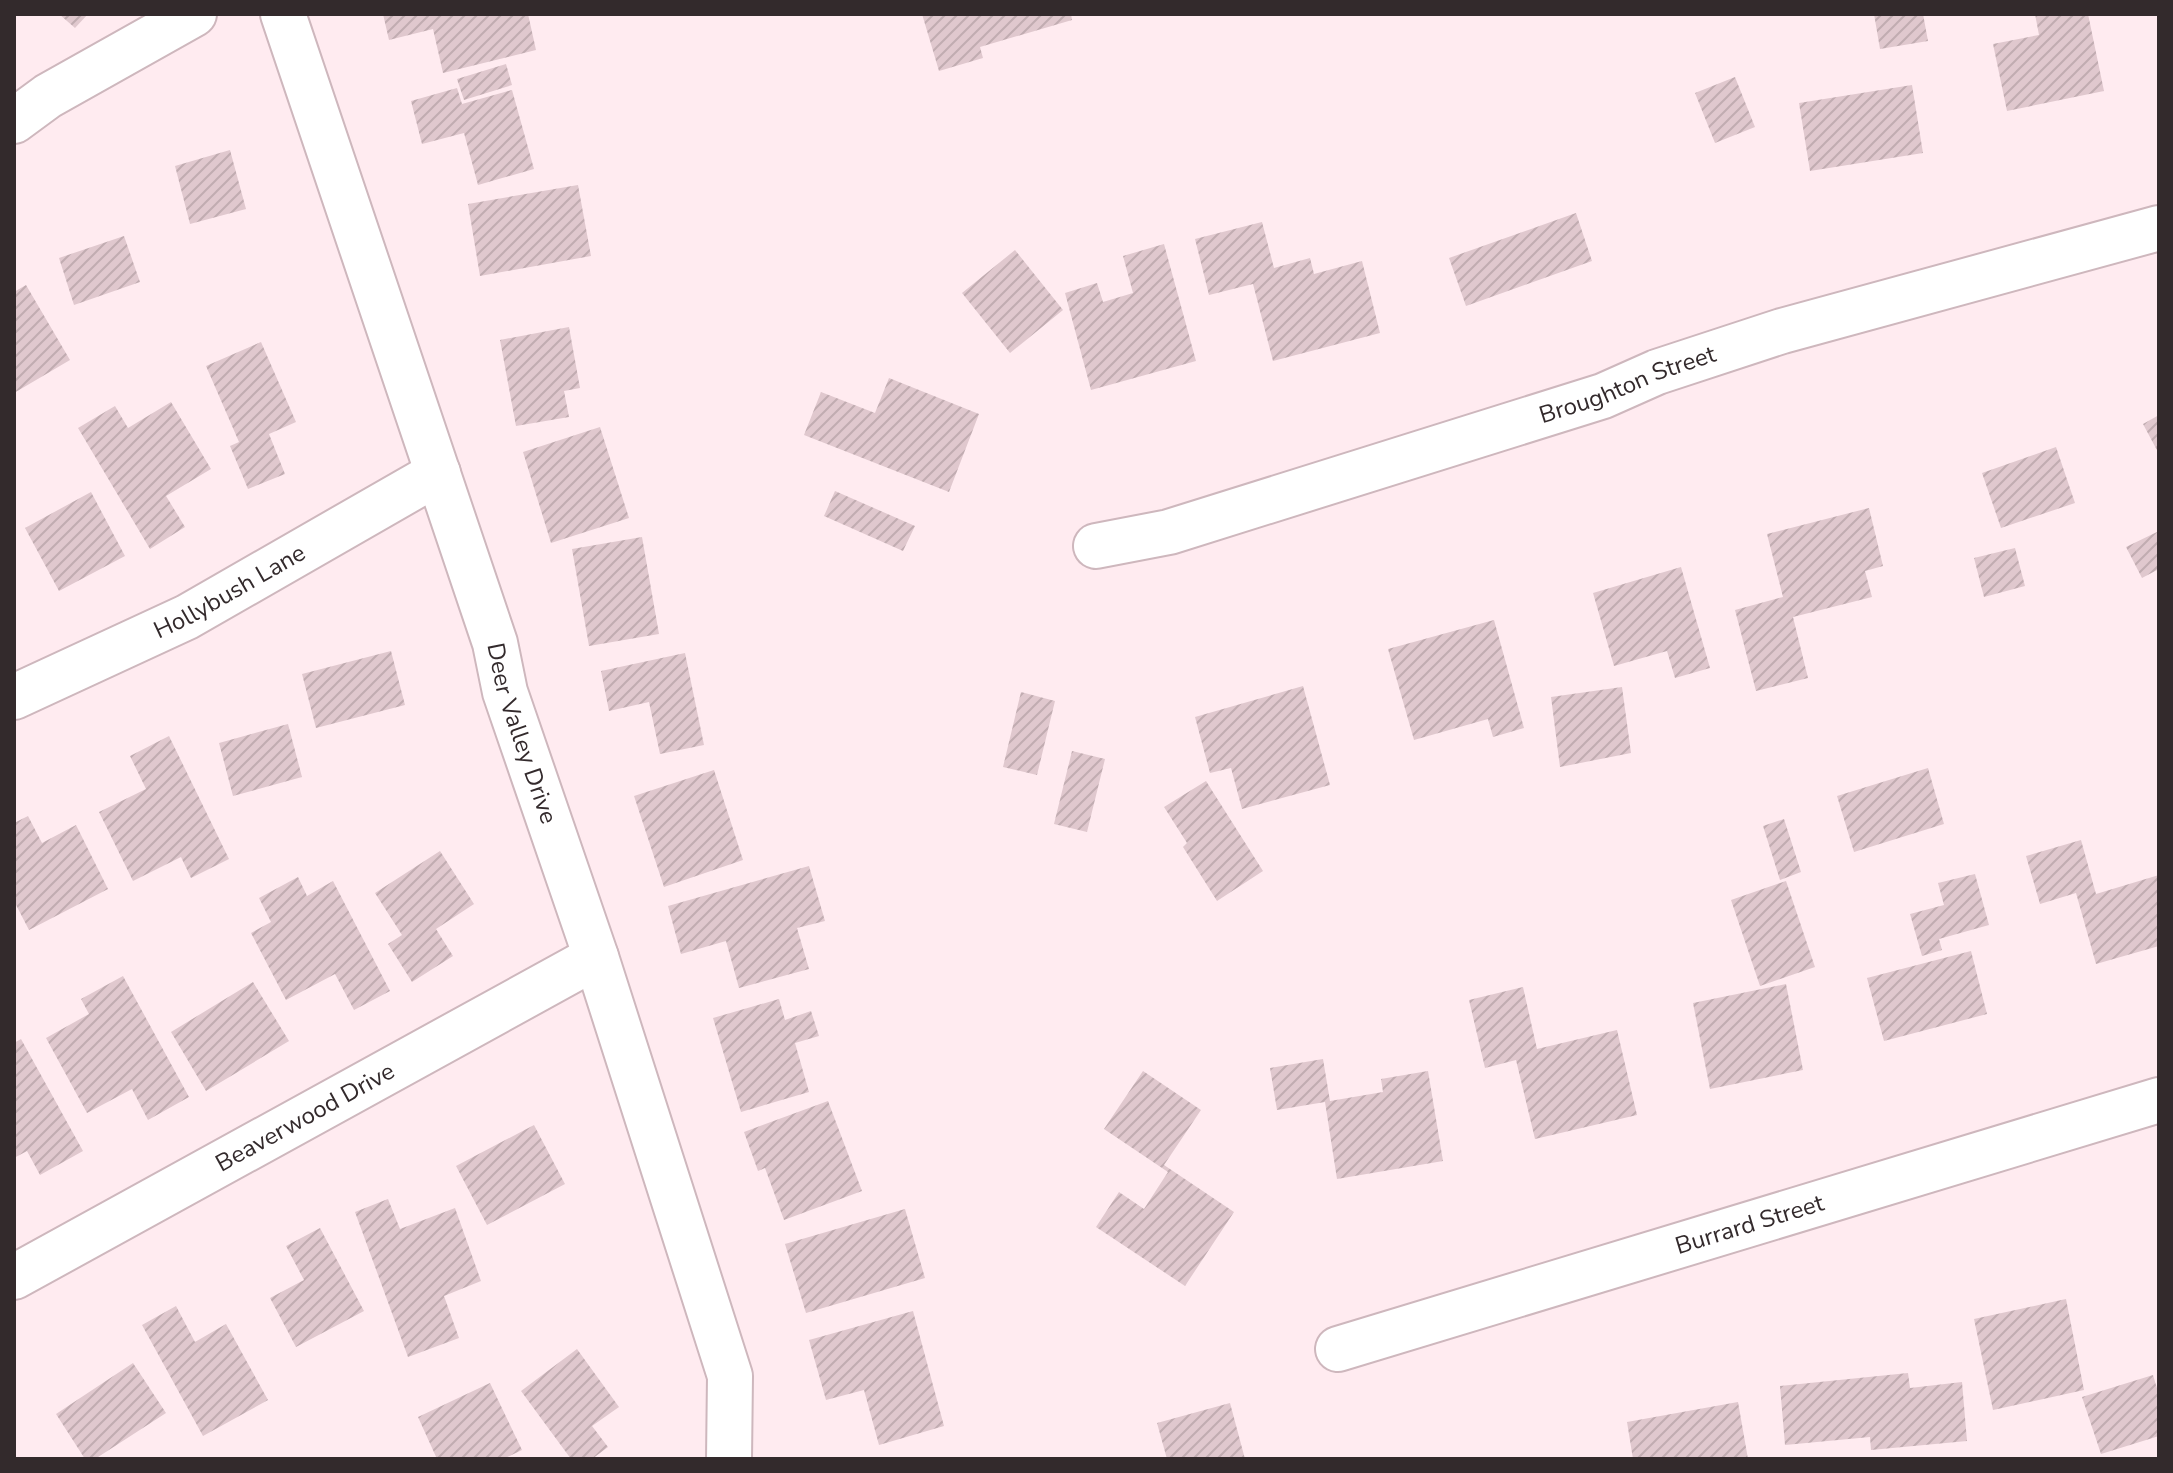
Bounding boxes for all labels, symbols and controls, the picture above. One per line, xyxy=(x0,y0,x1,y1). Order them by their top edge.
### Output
street label: Broughton Street xyxy=(1535,338,1720,431)
street label: Hollybush Lane xyxy=(148,537,311,646)
street label: Deer Valley Drive xyxy=(479,640,565,828)
street label: Beaverwood Drive xyxy=(210,1055,400,1179)
street label: Burrard Street xyxy=(1671,1186,1828,1262)

